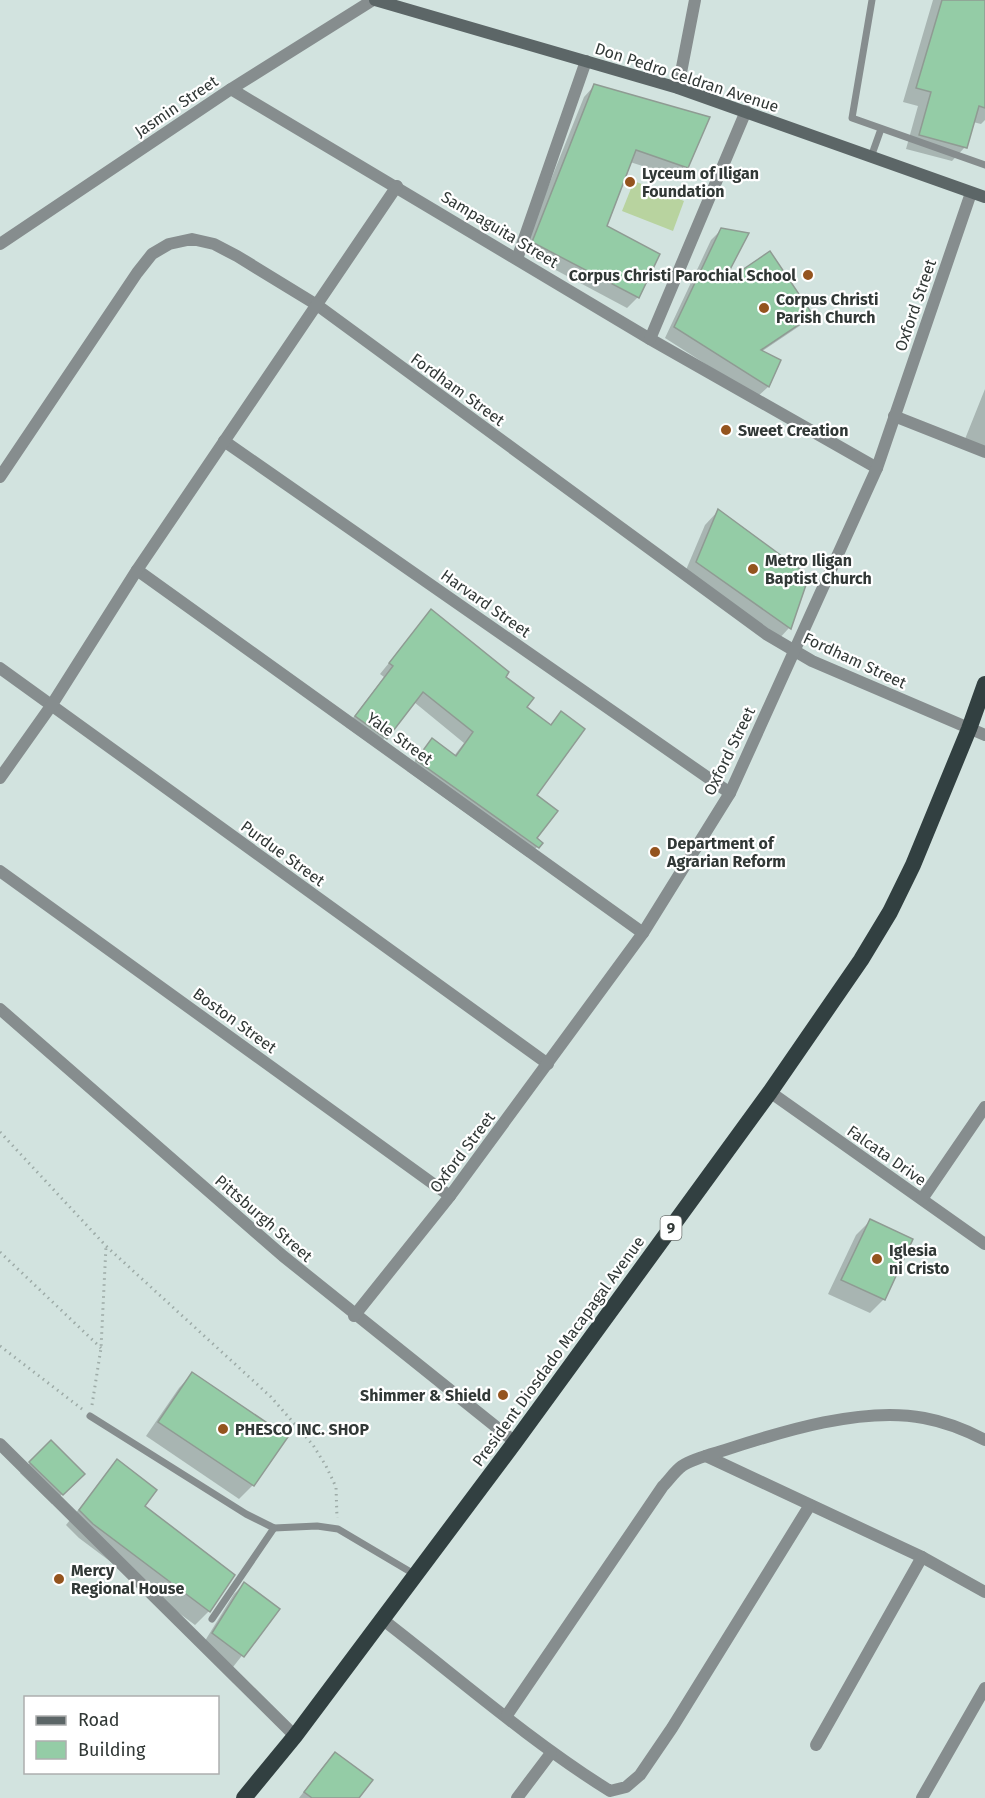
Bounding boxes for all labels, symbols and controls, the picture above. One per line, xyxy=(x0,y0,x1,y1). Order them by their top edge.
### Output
street label: Don Pedro Celdran Avenue xyxy=(592,39,781,116)
street label: Jasmin Street xyxy=(131,72,222,141)
place label: Lyceum of Iligan Foundation xyxy=(642,164,759,201)
marker: Lyceum of Iligan Foundation xyxy=(623,175,637,189)
street label: Sampaguita Street xyxy=(438,187,562,272)
street label: Oxford Street xyxy=(891,256,940,354)
place label: Corpus Christi Parochial School xyxy=(569,266,796,285)
marker: Corpus Christi Parochial School xyxy=(801,268,815,282)
place label: Corpus Christi Parish Church xyxy=(776,290,878,327)
marker: Corpus Christi Parish Church xyxy=(757,301,771,315)
street label: Fordham Street xyxy=(407,349,509,430)
place label: Sweet Creation xyxy=(738,421,848,440)
marker: Sweet Creation xyxy=(719,423,733,437)
place label: Metro Iligan Baptist Church xyxy=(765,551,872,588)
marker: Metro Iligan Baptist Church xyxy=(746,562,760,576)
street label: Harvard Street xyxy=(437,566,534,641)
street label: Fordham Street xyxy=(800,628,909,693)
street label: Oxford Street xyxy=(700,704,759,799)
street label: Yale Street xyxy=(363,708,437,769)
street label: Purdue Street xyxy=(237,817,329,890)
place label: Department of Agrarian Reform xyxy=(666,834,786,871)
marker: Department of Agrarian Reform xyxy=(648,845,662,859)
street label: Boston Street xyxy=(189,984,280,1057)
street label: Oxford Street xyxy=(426,1108,499,1196)
street label: Falcata Drive xyxy=(843,1121,930,1190)
street label: Pittsburgh Street xyxy=(211,1171,316,1266)
road number: 9 xyxy=(660,1216,682,1240)
street label: President Diosdado Macapagal Avenue xyxy=(468,1232,648,1470)
place label: Iglesia ni Cristo xyxy=(889,1241,949,1278)
marker: Iglesia ni Cristo xyxy=(870,1252,884,1266)
place label: Shimmer & Shield xyxy=(360,1386,491,1405)
marker: Shimmer & Shield xyxy=(496,1388,510,1402)
place label: PHESCO INC. SHOP xyxy=(235,1420,369,1439)
marker: PHESCO INC. SHOP xyxy=(216,1422,230,1436)
place label: Mercy Regional House xyxy=(71,1561,184,1598)
marker: Mercy Regional House xyxy=(52,1572,66,1586)
legend xyxy=(24,1696,219,1774)
text: Road xyxy=(78,1709,120,1731)
text: Building xyxy=(78,1739,146,1761)

